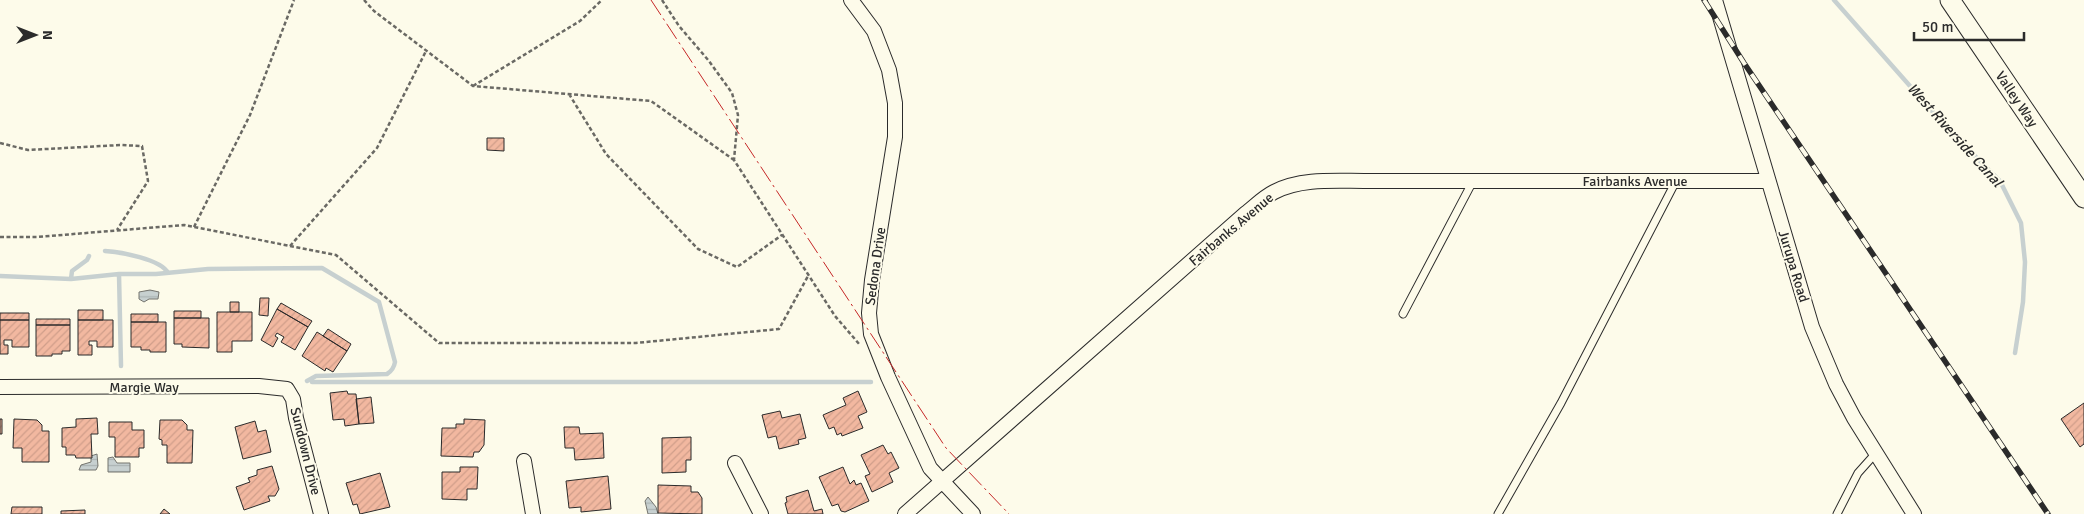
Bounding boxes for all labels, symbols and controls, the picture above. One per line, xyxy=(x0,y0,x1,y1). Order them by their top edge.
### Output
north arrow xyxy=(10,10,60,60)
scale bar xyxy=(1914,10,2024,42)
text: 50 m xyxy=(1922,18,1953,36)
text: N xyxy=(39,30,56,40)
street label: Valley Way xyxy=(1992,68,2042,131)
water label: West Riverside Canal xyxy=(1904,79,2007,192)
street label: Fairbanks Avenue xyxy=(1582,173,1688,190)
street label: Fairbanks Avenue xyxy=(1186,189,1277,270)
street label: Sedona Drive xyxy=(862,226,889,306)
street label: Jurupa Road xyxy=(1775,228,1813,304)
street label: Margie Way xyxy=(109,379,179,396)
street label: Sundown Drive xyxy=(286,406,325,497)

